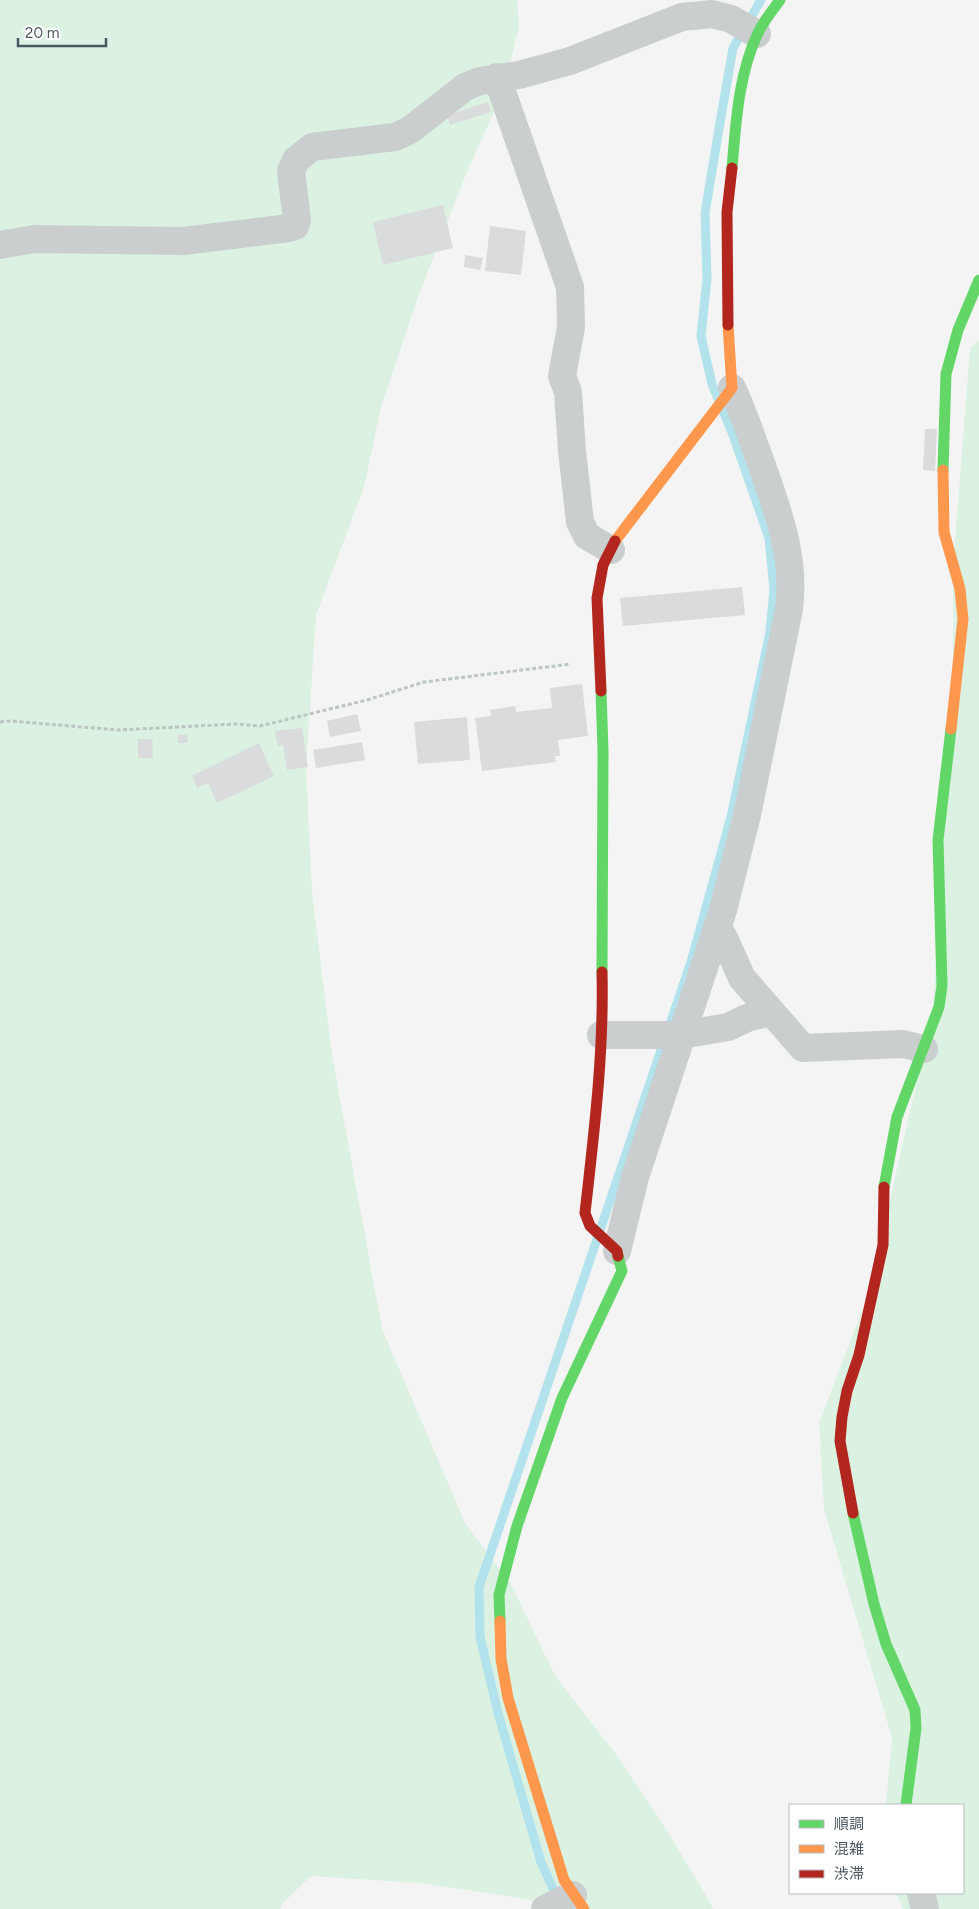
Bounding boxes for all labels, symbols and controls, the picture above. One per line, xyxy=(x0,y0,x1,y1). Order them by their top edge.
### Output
scale bar xyxy=(18,15,105,47)
text: 20 m xyxy=(25,24,59,42)
legend xyxy=(789,1804,964,1894)
text: 順調 xyxy=(834,1815,864,1833)
text: 混雑 xyxy=(834,1840,864,1858)
text: 渋滞 xyxy=(834,1865,864,1883)

